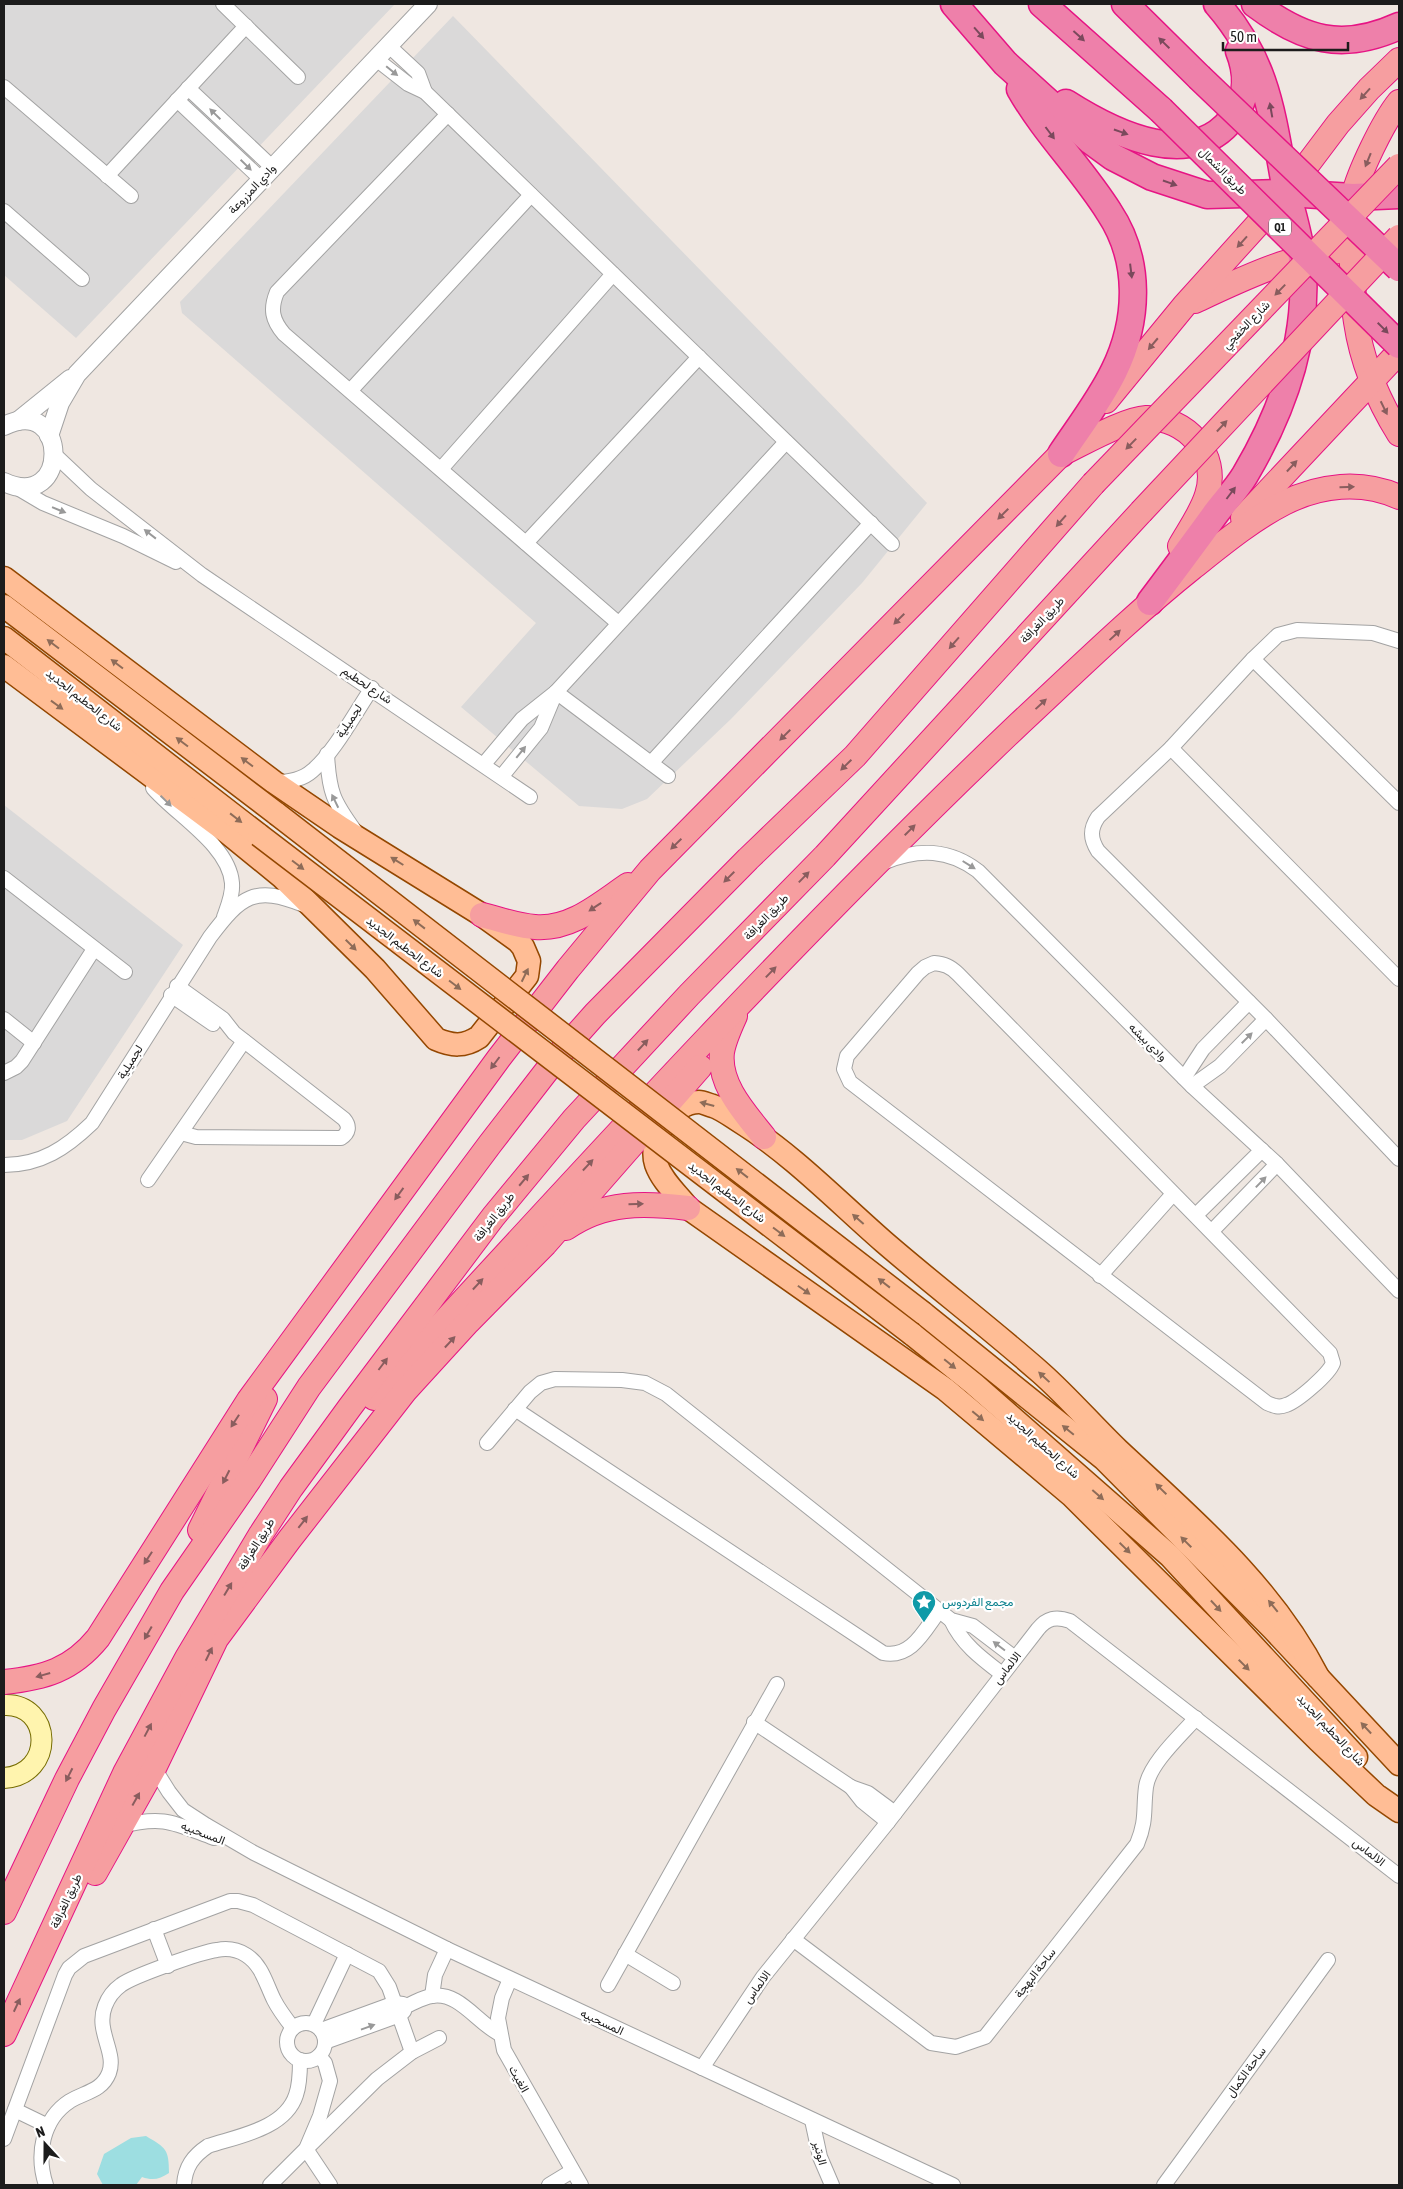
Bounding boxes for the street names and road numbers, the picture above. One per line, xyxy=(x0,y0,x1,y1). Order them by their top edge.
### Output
street label: طريق الشمال xyxy=(1196,144,1250,198)
street label: وادي المزروعة xyxy=(225,161,281,219)
road number: Q1 xyxy=(1269,218,1291,236)
street label: شارع الخفجي xyxy=(1219,298,1275,354)
street label: طريق الغرافة xyxy=(1017,594,1068,647)
street label: شارع لحطيم xyxy=(338,663,395,709)
street label: شارع الحطيم الجديد xyxy=(42,666,125,736)
street label: لجميلية xyxy=(333,702,365,740)
street label: طريق الغرافة xyxy=(741,891,792,944)
street label: شارع الحطيم الجديد xyxy=(363,913,446,982)
street label: وادى بيشه xyxy=(1125,1020,1170,1065)
street label: لجميلية xyxy=(114,1042,146,1082)
street label: شارع الحطيم الجديد xyxy=(685,1158,768,1227)
street label: طريق الغرافة xyxy=(470,1189,518,1245)
street label: شارع الحطيم الجديد xyxy=(1002,1409,1082,1483)
street label: طريق الغرافة xyxy=(235,1515,278,1573)
street label: الالماس xyxy=(990,1649,1025,1688)
street label: شارع الحطيم الجديد xyxy=(1293,1691,1368,1770)
street label: المسحبيه xyxy=(179,1818,227,1848)
street label: الالماس xyxy=(1349,1835,1388,1870)
street label: طريق الغرافة xyxy=(47,1871,86,1931)
street label: ساحة البهجة xyxy=(1011,1945,1060,2001)
street label: الالماس xyxy=(740,1968,774,2007)
street label: المسحبيه xyxy=(578,2006,626,2038)
street label: ساحة الكمال xyxy=(1223,2044,1270,2100)
street label: الغيث xyxy=(506,2063,532,2095)
street label: الوتير xyxy=(809,2138,830,2167)

